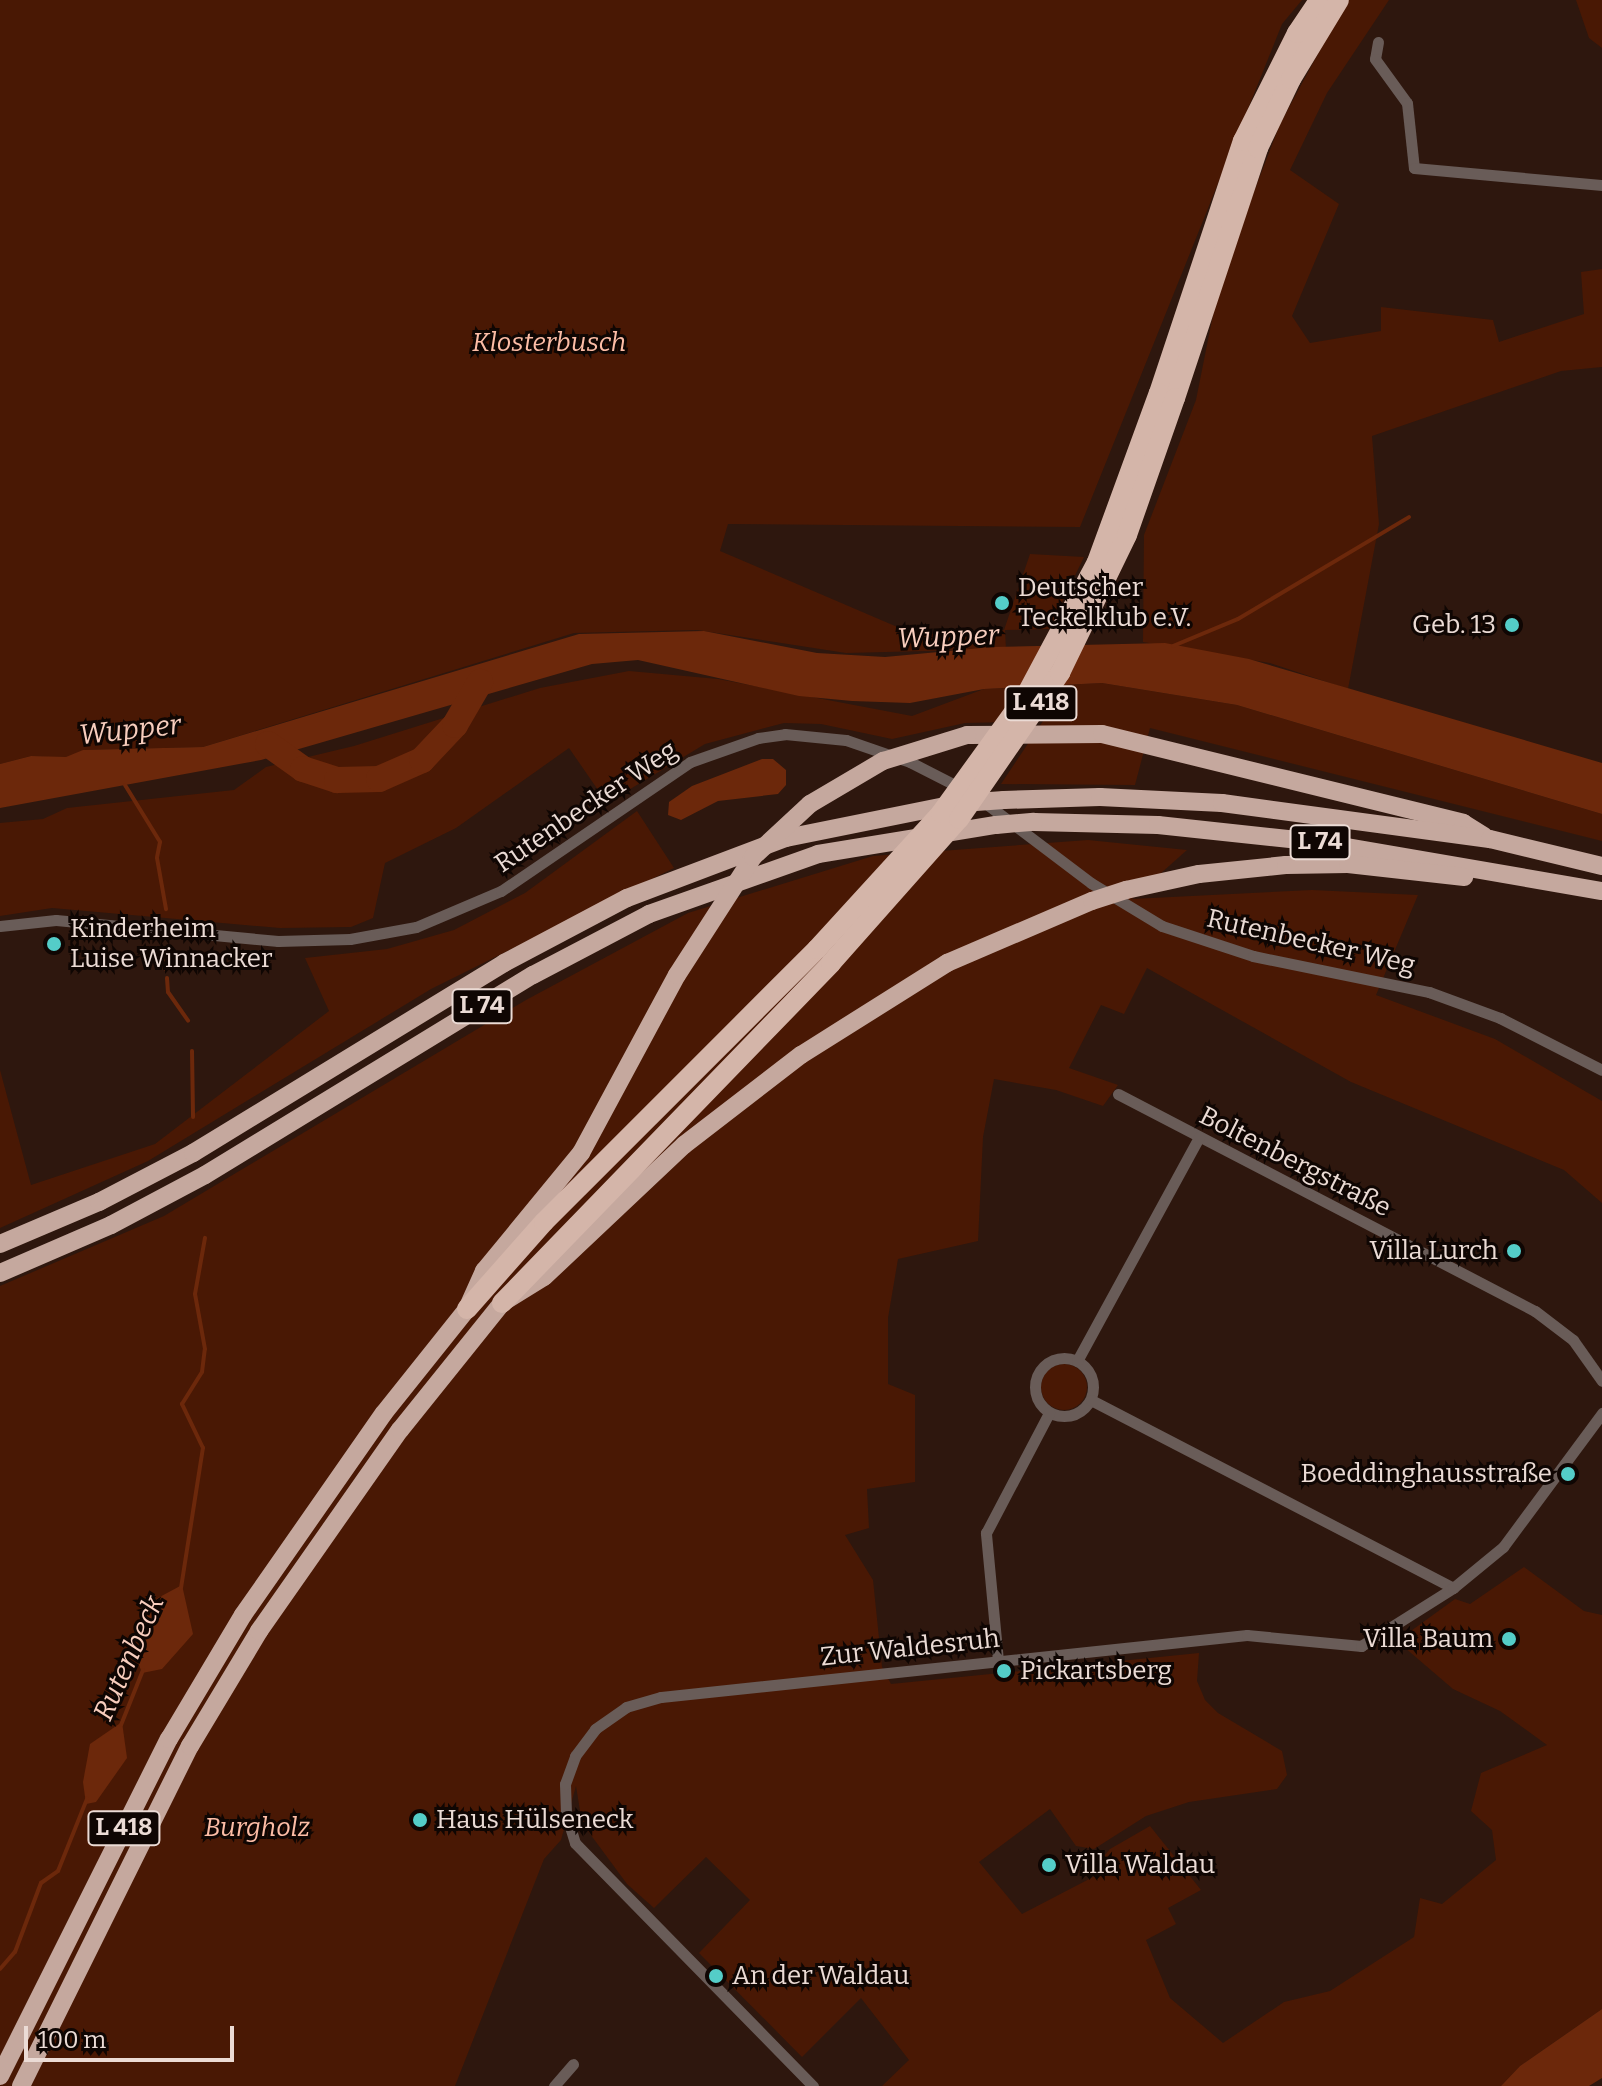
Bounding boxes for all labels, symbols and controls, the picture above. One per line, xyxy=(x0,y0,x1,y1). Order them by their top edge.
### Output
park label: Klosterbusch xyxy=(472,327,626,359)
place label: Deutscher Teckelklub e.V. xyxy=(1018,572,1191,634)
marker: Deutscher Teckelklub e.V. xyxy=(993,594,1011,612)
place label: Geb. 13 xyxy=(1412,609,1496,641)
marker: Geb. 13 xyxy=(1503,616,1521,634)
water label: Wupper xyxy=(897,618,999,656)
road number: L 418 xyxy=(1003,683,1079,723)
water label: Wupper xyxy=(78,708,182,752)
street label: Rutenbecker Weg xyxy=(489,735,683,879)
road number: L 74 xyxy=(1288,822,1352,862)
street label: Rutenbecker Weg xyxy=(1204,903,1418,981)
place label: Kinderheim Luise Winnacker xyxy=(70,913,272,974)
marker: Kinderheim Luise Winnacker xyxy=(45,935,63,953)
road number: L 74 xyxy=(450,986,514,1026)
street label: Boltenbergstraße xyxy=(1194,1100,1396,1224)
place label: Villa Lurch xyxy=(1369,1235,1498,1267)
marker: Villa Lurch xyxy=(1505,1242,1523,1260)
place label: Boeddinghausstraße xyxy=(1301,1458,1552,1490)
marker: Boeddinghausstraße xyxy=(1559,1465,1577,1483)
water label: Rutenbeck xyxy=(87,1590,171,1726)
street label: Zur Waldesruh xyxy=(819,1623,1001,1673)
place label: Villa Baum xyxy=(1363,1623,1493,1655)
marker: Villa Baum xyxy=(1500,1630,1518,1648)
place label: Pickartsberg xyxy=(1020,1655,1172,1687)
marker: Pickartsberg xyxy=(995,1662,1013,1680)
place label: Haus Hülseneck xyxy=(436,1804,633,1836)
road number: L 418 xyxy=(86,1808,162,1848)
marker: Haus Hülseneck xyxy=(411,1811,429,1829)
park label: Burgholz xyxy=(204,1812,310,1844)
place label: Villa Waldau xyxy=(1065,1849,1215,1881)
marker: Villa Waldau xyxy=(1040,1856,1058,1874)
place label: An der Waldau xyxy=(732,1960,909,1992)
marker: An der Waldau xyxy=(707,1967,725,1985)
scale bar xyxy=(28,2010,238,2060)
text: 100 m xyxy=(38,2026,106,2054)

